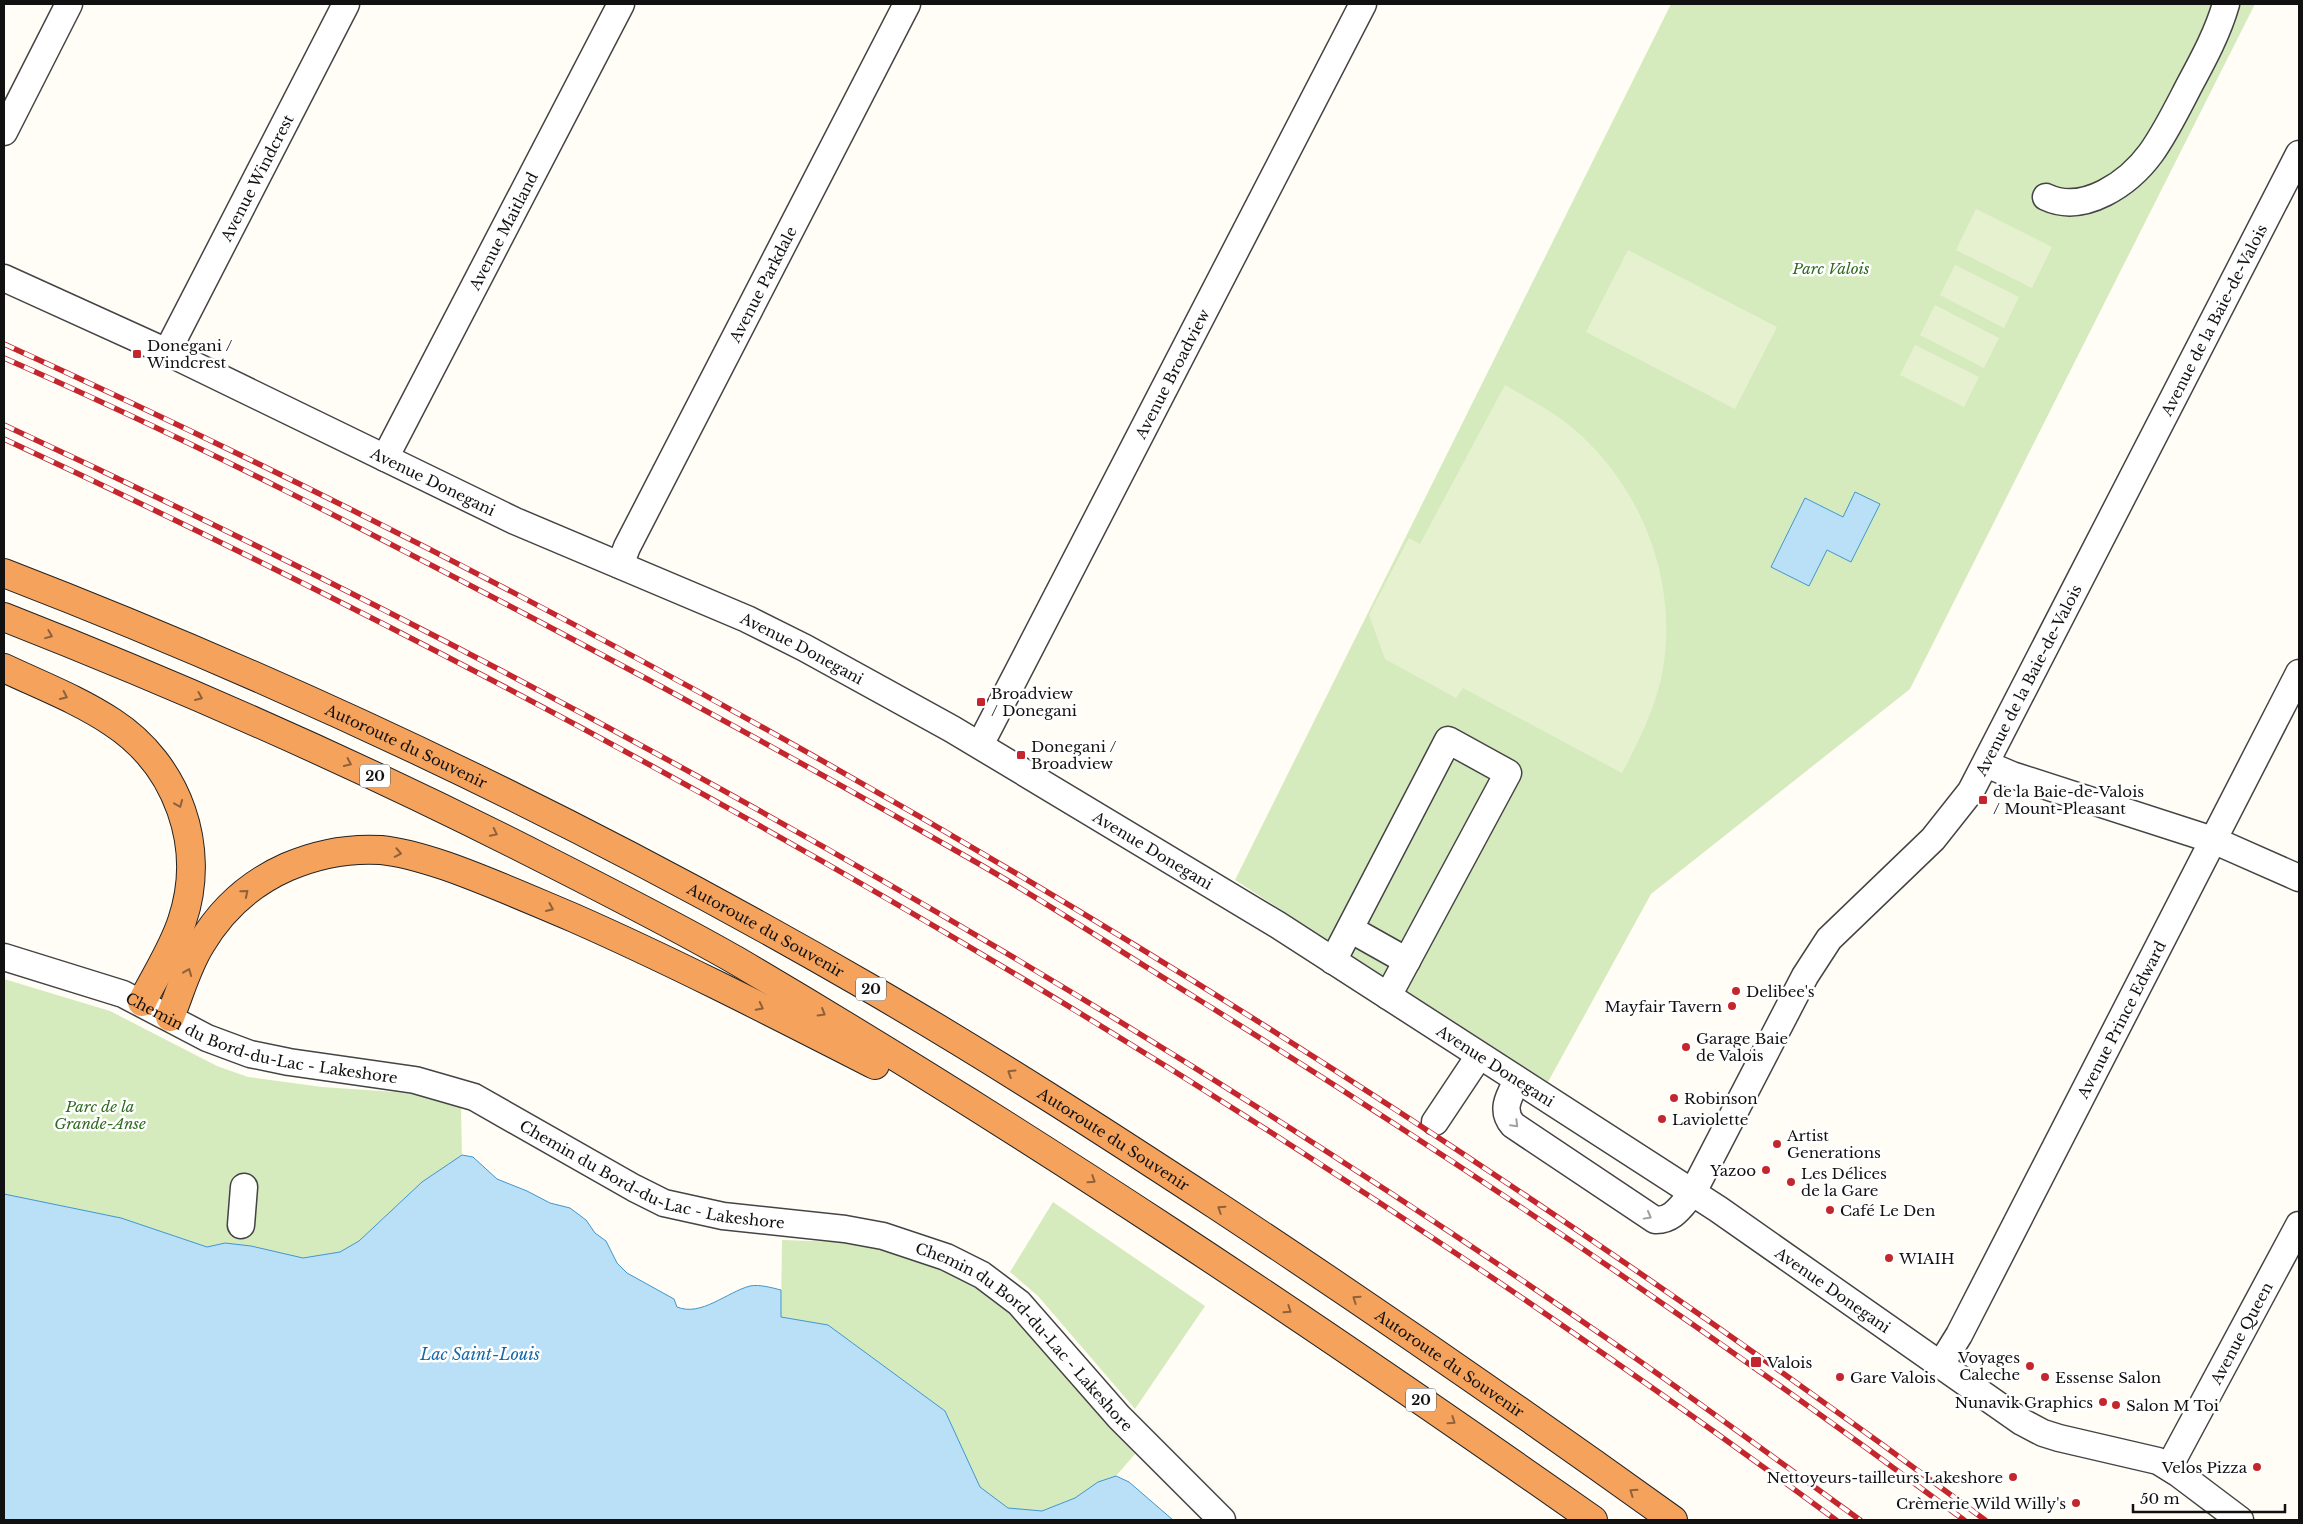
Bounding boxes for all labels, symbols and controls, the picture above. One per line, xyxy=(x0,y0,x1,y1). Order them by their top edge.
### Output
street label: Avenue Windcrest xyxy=(216,111,297,245)
street label: Avenue Maitland xyxy=(464,169,542,294)
street label: Avenue de la Baie-de-Valois xyxy=(2156,221,2271,420)
street label: Avenue Parkdale xyxy=(724,223,800,346)
park label: Parc Valois xyxy=(1792,259,1870,278)
street label: Avenue Broadview xyxy=(1130,305,1213,443)
place label: Donegani / Windcrest xyxy=(146,336,232,372)
marker: Donegani / Windcrest xyxy=(131,348,143,360)
street label: Avenue Donegani xyxy=(367,443,499,520)
street label: Avenue de la Baie-de-Valois xyxy=(1971,581,2085,780)
street label: Avenue Donegani xyxy=(737,608,867,688)
one-way arrow xyxy=(44,629,53,639)
place label: Broadview / Donegani xyxy=(991,684,1077,720)
one-way arrow xyxy=(59,689,68,700)
one-way arrow xyxy=(194,691,203,701)
marker: Broadview / Donegani xyxy=(975,696,987,708)
street label: Autoroute du Souvenir xyxy=(322,699,491,792)
place label: Donegani / Broadview xyxy=(1031,737,1116,773)
marker: Donegani / Broadview xyxy=(1015,749,1027,761)
one-way arrow xyxy=(343,757,352,768)
road number: 20 xyxy=(360,764,390,788)
place label: de la Baie-de-Valois / Mount-Pleasant xyxy=(1993,782,2144,818)
marker: de la Baie-de-Valois / Mount-Pleasant xyxy=(1977,794,1989,806)
one-way arrow xyxy=(173,799,183,808)
street label: Avenue Donegani xyxy=(1089,806,1216,893)
one-way arrow xyxy=(489,827,498,838)
one-way arrow xyxy=(393,847,402,857)
street label: Autoroute du Souvenir xyxy=(683,878,848,981)
one-way arrow xyxy=(240,889,249,898)
one-way arrow xyxy=(545,901,554,912)
street label: Avenue Prince Edward xyxy=(2072,937,2169,1102)
one-way arrow xyxy=(182,968,192,977)
road number: 20 xyxy=(856,978,886,1001)
place label: Delibee's xyxy=(1746,982,1815,1001)
marker: Delibee's xyxy=(1730,985,1742,997)
street label: Chemin du Bord-du-Lac - Lakeshore xyxy=(123,988,399,1087)
place label: Mayfair Tavern xyxy=(1604,997,1722,1016)
marker: Mayfair Tavern xyxy=(1726,1000,1738,1012)
one-way arrow xyxy=(755,1001,764,1011)
one-way arrow xyxy=(816,1007,825,1016)
street label: Avenue Donegani xyxy=(1433,1020,1558,1111)
place label: Garage Baie de Valois xyxy=(1696,1029,1788,1065)
marker: Garage Baie de Valois xyxy=(1680,1041,1692,1053)
one-way arrow xyxy=(1007,1070,1016,1080)
street label: Autoroute du Souvenir xyxy=(1034,1083,1194,1195)
place label: Robinson xyxy=(1684,1089,1758,1108)
marker: Robinson xyxy=(1668,1092,1680,1104)
park label: Parc de la Grande-Anse xyxy=(54,1097,146,1133)
place label: Laviolette xyxy=(1672,1110,1748,1129)
marker: Laviolette xyxy=(1656,1113,1668,1125)
street label: Chemin du Bord-du-Lac - Lakeshore xyxy=(517,1116,786,1232)
one-way arrow xyxy=(1509,1118,1518,1127)
place label: Artist Generations xyxy=(1786,1126,1881,1162)
marker: Artist Generations xyxy=(1771,1138,1783,1150)
place label: Yazoo xyxy=(1709,1161,1756,1180)
marker: Yazoo xyxy=(1760,1164,1772,1176)
place label: Les Délices de la Gare xyxy=(1801,1164,1887,1200)
one-way arrow xyxy=(1086,1174,1095,1183)
marker: Les Délices de la Gare xyxy=(1785,1176,1797,1188)
place label: Café Le Den xyxy=(1840,1201,1935,1220)
marker: Café Le Den xyxy=(1824,1204,1836,1216)
one-way arrow xyxy=(1217,1206,1227,1215)
one-way arrow xyxy=(1643,1210,1652,1220)
street label: Chemin du Bord-du-Lac - Lakeshore xyxy=(913,1238,1137,1435)
street label: Avenue Donegani xyxy=(1771,1242,1894,1337)
place label: WIAIH xyxy=(1898,1249,1955,1268)
marker: WIAIH xyxy=(1883,1252,1895,1264)
street label: Avenue Queen xyxy=(2205,1279,2276,1388)
one-way arrow xyxy=(1352,1296,1362,1305)
one-way arrow xyxy=(1283,1304,1292,1313)
street label: Autoroute du Souvenir xyxy=(1371,1305,1529,1422)
water label: Lac Saint-Louis xyxy=(419,1344,540,1364)
place label: Voyages Caleche xyxy=(1957,1348,2020,1384)
place label: Valois xyxy=(1766,1353,1812,1372)
marker: Valois xyxy=(1749,1355,1763,1369)
marker: Voyages Caleche xyxy=(2024,1360,2036,1372)
place label: Gare Valois xyxy=(1850,1368,1936,1387)
place label: Essense Salon xyxy=(2055,1368,2161,1387)
marker: Gare Valois xyxy=(1834,1371,1846,1383)
marker: Essense Salon xyxy=(2039,1371,2051,1383)
road number: 20 xyxy=(1406,1388,1436,1412)
place label: Nunavik Graphics xyxy=(1955,1393,2093,1412)
marker: Nunavik Graphics xyxy=(2097,1396,2109,1408)
place label: Salon M Toi xyxy=(2126,1396,2219,1415)
marker: Salon M Toi xyxy=(2110,1399,2122,1411)
one-way arrow xyxy=(1446,1415,1455,1424)
place label: Velos Pizza xyxy=(2161,1458,2248,1477)
marker: Velos Pizza xyxy=(2251,1461,2263,1473)
place label: Nettoyeurs-tailleurs Lakeshore xyxy=(1767,1468,2003,1487)
marker: Nettoyeurs-tailleurs Lakeshore xyxy=(2007,1471,2019,1483)
scale bar xyxy=(2133,1482,2286,1514)
one-way arrow xyxy=(1629,1489,1639,1498)
text: 50 m xyxy=(2140,1489,2180,1508)
place label: Crèmerie Wild Willy's xyxy=(1896,1494,2066,1513)
marker: Crèmerie Wild Willy's xyxy=(2070,1497,2082,1509)

